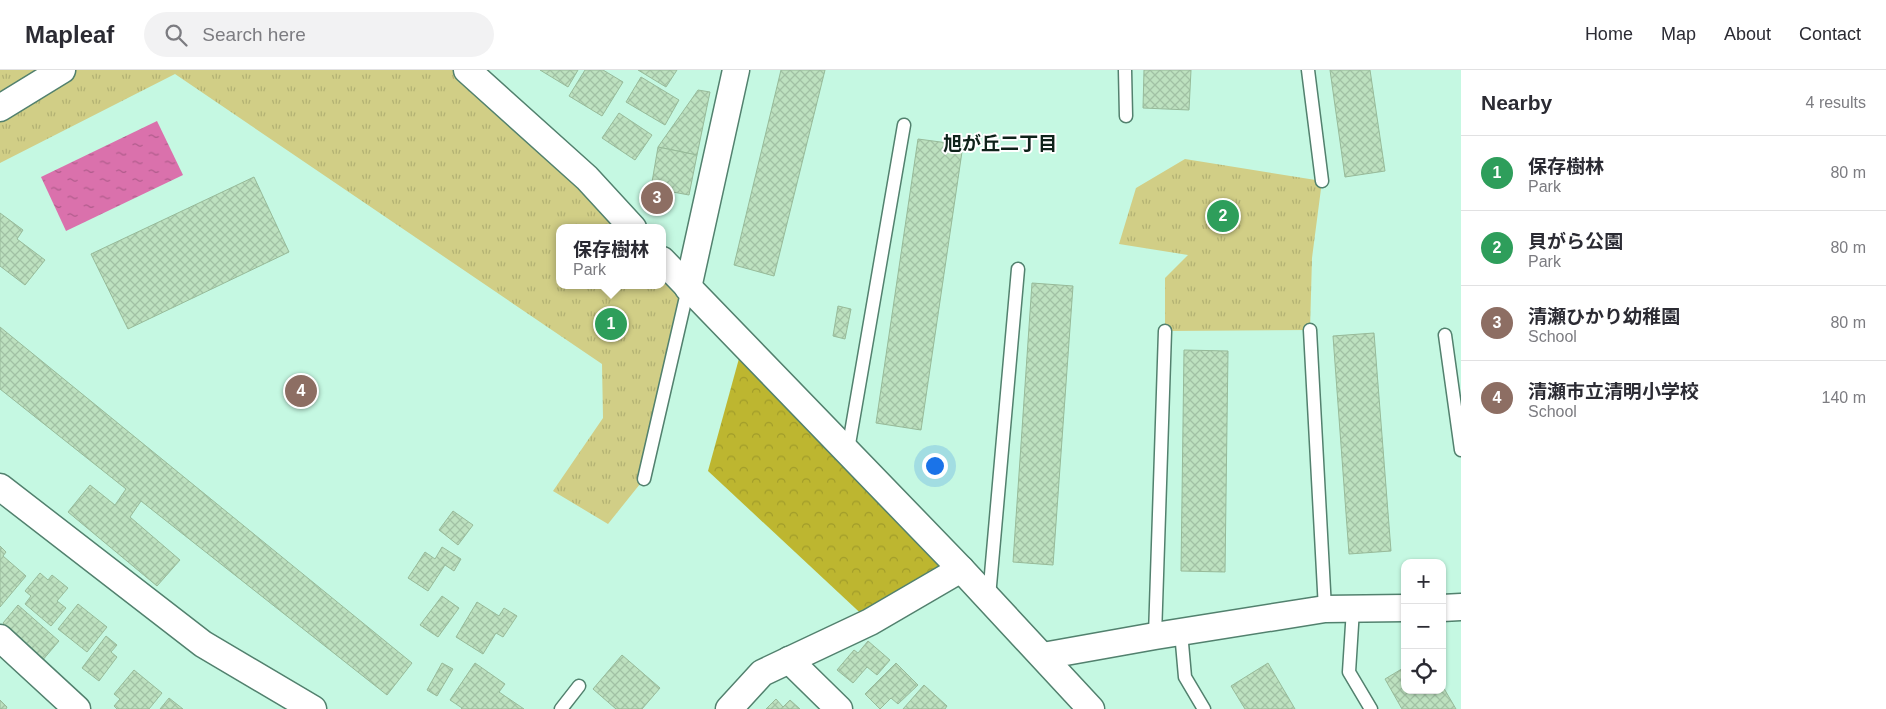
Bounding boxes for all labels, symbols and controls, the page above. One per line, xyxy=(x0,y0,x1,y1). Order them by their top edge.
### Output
search box xyxy=(144,12,494,57)
text: Mapleaf xyxy=(25,21,114,48)
icon: search xyxy=(162,21,190,49)
text: Search here xyxy=(202,24,306,45)
text: Home xyxy=(1585,24,1633,44)
text: Map xyxy=(1661,24,1696,44)
text: About xyxy=(1724,24,1771,44)
text: Contact xyxy=(1799,24,1861,44)
text: Nearby xyxy=(1481,91,1552,114)
text: 4 results xyxy=(1806,94,1866,111)
district label: 旭が丘二丁目 xyxy=(943,133,1057,154)
text: 保存樹林 xyxy=(1528,156,1604,177)
text: 1 xyxy=(1493,164,1501,181)
text: 80 m xyxy=(1830,164,1866,181)
text: Park xyxy=(1528,178,1561,195)
pin: 3 xyxy=(641,179,673,217)
pin: 2 xyxy=(1207,197,1239,235)
popup xyxy=(556,224,666,289)
text: 貝がら公園 xyxy=(1528,231,1623,252)
text: 保存樹林 xyxy=(573,239,649,260)
text: 2 xyxy=(1493,239,1501,256)
text: 80 m xyxy=(1830,239,1866,256)
text: Park xyxy=(1528,253,1561,270)
text: Park xyxy=(573,261,606,278)
pin: 1 xyxy=(595,305,627,343)
text: 清瀬ひかり幼稚園 xyxy=(1528,306,1680,327)
text: 3 xyxy=(1493,314,1501,331)
text: 80 m xyxy=(1830,314,1866,331)
text: School xyxy=(1528,328,1577,345)
pin: 4 xyxy=(285,372,317,410)
text: 清瀬市立清明小学校 xyxy=(1528,381,1699,402)
text: 4 xyxy=(1493,389,1501,406)
text: 140 m xyxy=(1822,389,1866,406)
text: School xyxy=(1528,403,1577,420)
your location xyxy=(922,453,948,479)
map controls xyxy=(1401,559,1446,694)
button: + xyxy=(1401,559,1446,604)
button: − xyxy=(1401,604,1446,649)
button: locate xyxy=(1401,649,1446,694)

